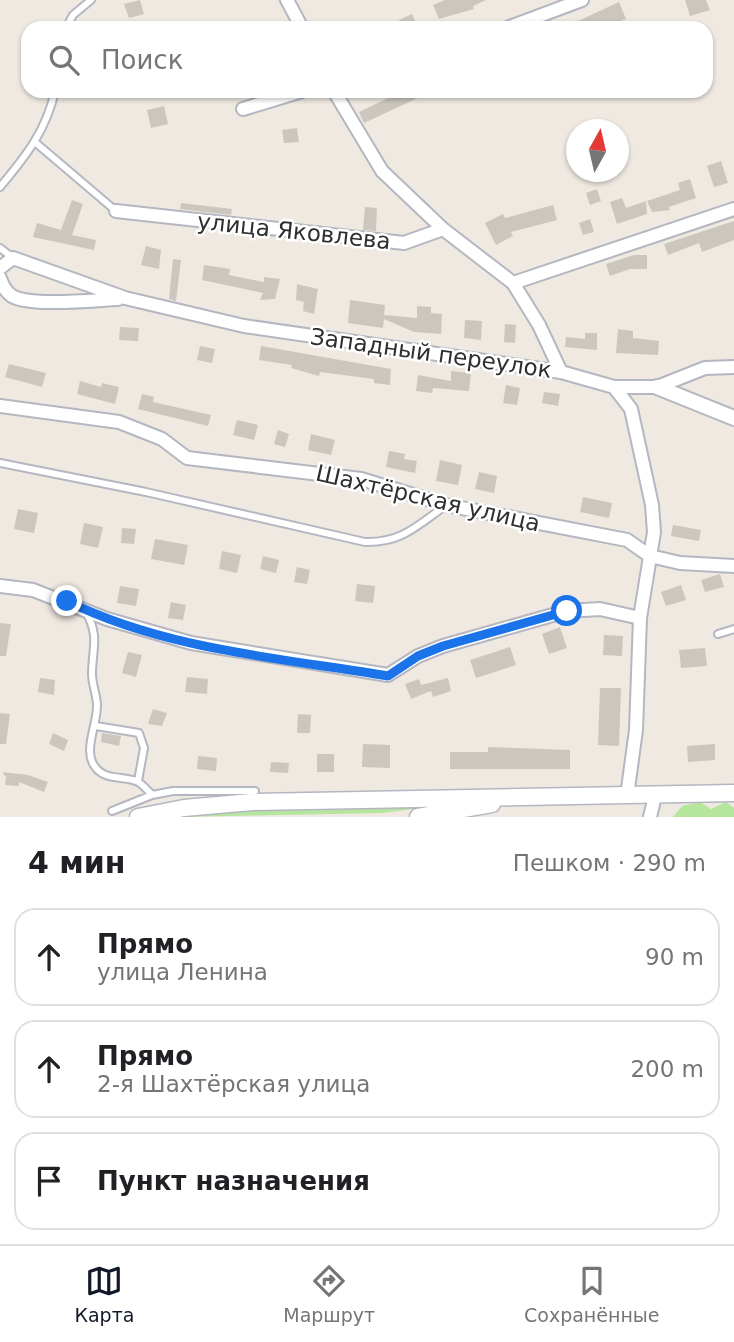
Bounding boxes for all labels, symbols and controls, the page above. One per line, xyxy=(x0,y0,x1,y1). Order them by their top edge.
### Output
search box xyxy=(21,21,713,98)
icon: search xyxy=(45,41,83,79)
text: Поиск xyxy=(101,45,183,75)
north arrow xyxy=(566,119,629,182)
street label: улица Яковлева xyxy=(196,208,392,254)
street label: Западный переулок xyxy=(309,323,554,383)
street label: Шахтёрская улица xyxy=(313,460,543,536)
route end xyxy=(51,585,82,616)
route start xyxy=(551,595,582,626)
text: 4 мин xyxy=(28,845,126,880)
text: Пешком · 290 m xyxy=(513,850,706,876)
text: Прямо xyxy=(97,929,193,959)
icon: ahead xyxy=(30,938,68,976)
text: 90 m xyxy=(645,944,704,970)
text: улица Ленина xyxy=(97,959,268,985)
text: Прямо xyxy=(97,1041,193,1071)
icon: ahead xyxy=(30,1050,68,1088)
text: 200 m xyxy=(630,1056,704,1082)
text: 2-я Шахтёрская улица xyxy=(97,1071,370,1097)
icon: arrive xyxy=(30,1162,68,1200)
text: Пункт назначения xyxy=(97,1166,370,1196)
tab: Карта xyxy=(74,1262,134,1326)
tab: Маршрут xyxy=(283,1262,375,1326)
tab: Сохранённые xyxy=(524,1262,660,1326)

